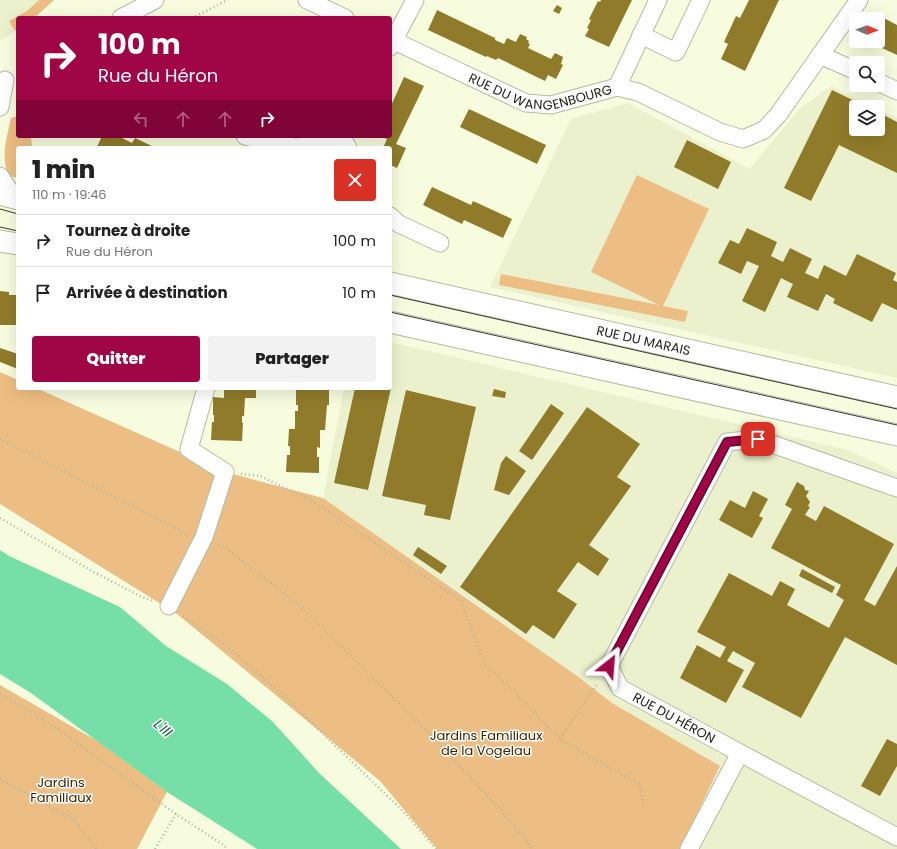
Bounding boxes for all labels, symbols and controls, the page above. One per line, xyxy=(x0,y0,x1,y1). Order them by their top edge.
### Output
north arrow xyxy=(849,12,885,48)
map controls xyxy=(849,12,885,136)
text: 100 m xyxy=(98,25,181,64)
icon: right xyxy=(32,32,84,84)
button: search xyxy=(849,56,885,92)
text: Rue du Héron xyxy=(98,63,218,88)
street label: RUE DU WANGENBOURG xyxy=(465,68,614,115)
button: layers xyxy=(849,100,885,136)
icon: left xyxy=(130,108,152,130)
icon: ahead xyxy=(172,108,194,130)
icon: ahead xyxy=(214,108,236,130)
icon: right xyxy=(256,108,278,130)
text: 1 min xyxy=(32,153,95,186)
button: close xyxy=(334,159,376,201)
text: 110 m · 19:46 xyxy=(32,185,107,204)
text: Tournez à droite xyxy=(66,220,190,241)
icon: right xyxy=(32,230,54,252)
text: 100 m xyxy=(333,230,376,251)
text: Rue du Héron xyxy=(66,242,153,261)
icon: arrive xyxy=(32,282,54,304)
text: Arrivée à destination xyxy=(66,282,228,303)
text: 10 m xyxy=(342,282,376,303)
street label: RUE DU MARAIS xyxy=(595,321,692,360)
button: Quitter xyxy=(32,336,200,382)
button: Partager xyxy=(208,336,376,382)
pin xyxy=(741,422,775,456)
icon: arrive xyxy=(747,428,769,450)
position arrow xyxy=(588,645,630,687)
street label: RUE DU HÉRON xyxy=(629,688,719,748)
water label: L'Ill xyxy=(149,714,177,742)
park label: Jardins Familiaux de la Vogelau xyxy=(430,726,543,760)
park label: Jardins Familiaux xyxy=(30,773,93,807)

